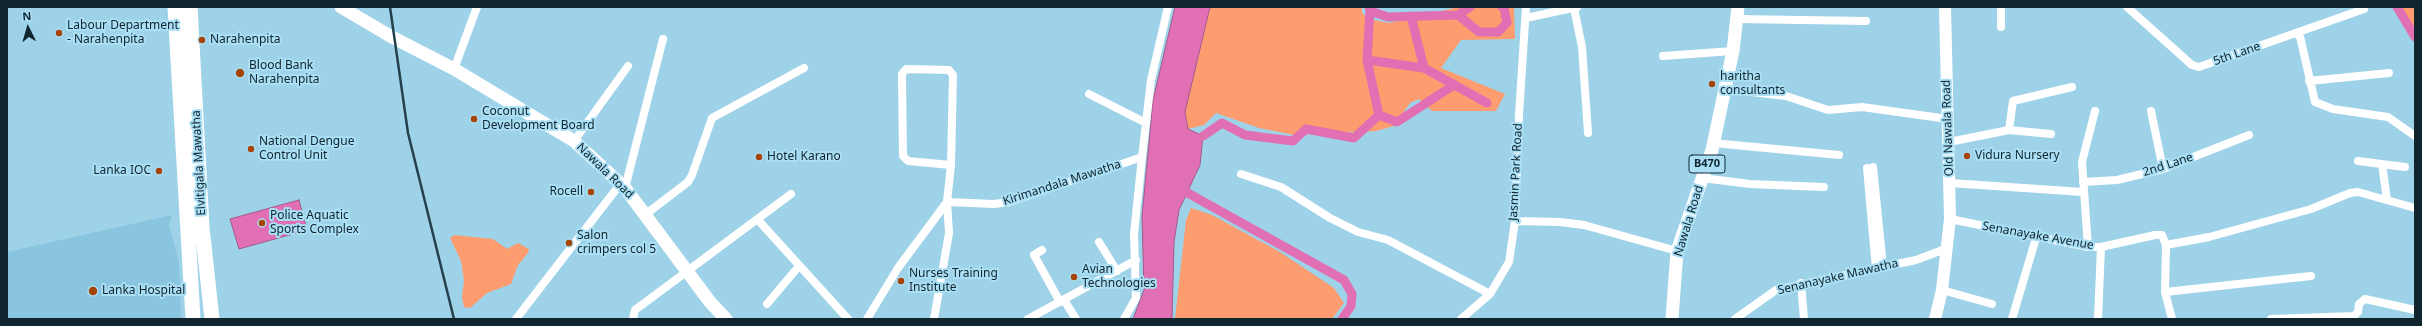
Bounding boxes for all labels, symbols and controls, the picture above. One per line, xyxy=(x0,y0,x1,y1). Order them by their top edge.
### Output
north arrow xyxy=(8,8,48,48)
text: N xyxy=(22,8,32,23)
place label: Labour Department - Narahenpita xyxy=(67,19,179,47)
marker: Labour Department - Narahenpita xyxy=(54,28,64,38)
place label: Narahenpita xyxy=(210,33,280,47)
marker: Narahenpita xyxy=(197,35,207,45)
street label: 5th Lane xyxy=(2212,39,2262,69)
place label: Blood Bank Narahenpita xyxy=(249,59,319,87)
marker: Blood Bank Narahenpita xyxy=(234,67,246,79)
place label: haritha consultants xyxy=(1720,70,1785,98)
marker: haritha consultants xyxy=(1707,79,1717,89)
street label: Old Nawala Road xyxy=(1939,79,1957,177)
place label: Coconut Development Board xyxy=(482,105,595,133)
street label: Elvitigala Mawatha xyxy=(189,110,209,216)
marker: Coconut Development Board xyxy=(469,114,479,124)
street label: Jasmin Park Road xyxy=(1506,123,1526,221)
place label: National Dengue Control Unit xyxy=(259,135,354,163)
street label: Nawala Road xyxy=(573,140,637,202)
marker: National Dengue Control Unit xyxy=(246,144,256,154)
place label: Vidura Nursery xyxy=(1975,149,2060,163)
place label: Hotel Karano xyxy=(767,150,841,164)
street label: 2nd Lane xyxy=(2141,150,2195,180)
marker: Vidura Nursery xyxy=(1962,151,1972,161)
marker: Hotel Karano xyxy=(754,152,764,162)
road number: B470 xyxy=(1689,155,1725,173)
street label: Kirimandala Mawatha xyxy=(1001,157,1123,209)
place label: Lanka IOC xyxy=(93,164,151,178)
marker: Lanka IOC xyxy=(154,166,164,176)
street label: Nawala Road xyxy=(1671,184,1707,258)
place label: Rocell xyxy=(550,185,583,199)
marker: Rocell xyxy=(586,187,596,197)
place label: Police Aquatic Sports Complex xyxy=(270,209,359,237)
marker: Police Aquatic Sports Complex xyxy=(257,218,267,228)
street label: Senanayake Avenue xyxy=(1981,219,2095,253)
place label: Salon crimpers col 5 xyxy=(577,229,656,257)
marker: Salon crimpers col 5 xyxy=(564,238,574,248)
street label: Senanayake Mawatha xyxy=(1776,256,1900,298)
place label: Avian Technologies xyxy=(1082,263,1156,291)
place label: Nurses Training Institute xyxy=(909,267,998,295)
marker: Avian Technologies xyxy=(1069,272,1079,282)
marker: Nurses Training Institute xyxy=(896,276,906,286)
place label: Lanka Hospital xyxy=(102,284,185,298)
marker: Lanka Hospital xyxy=(87,285,99,297)

